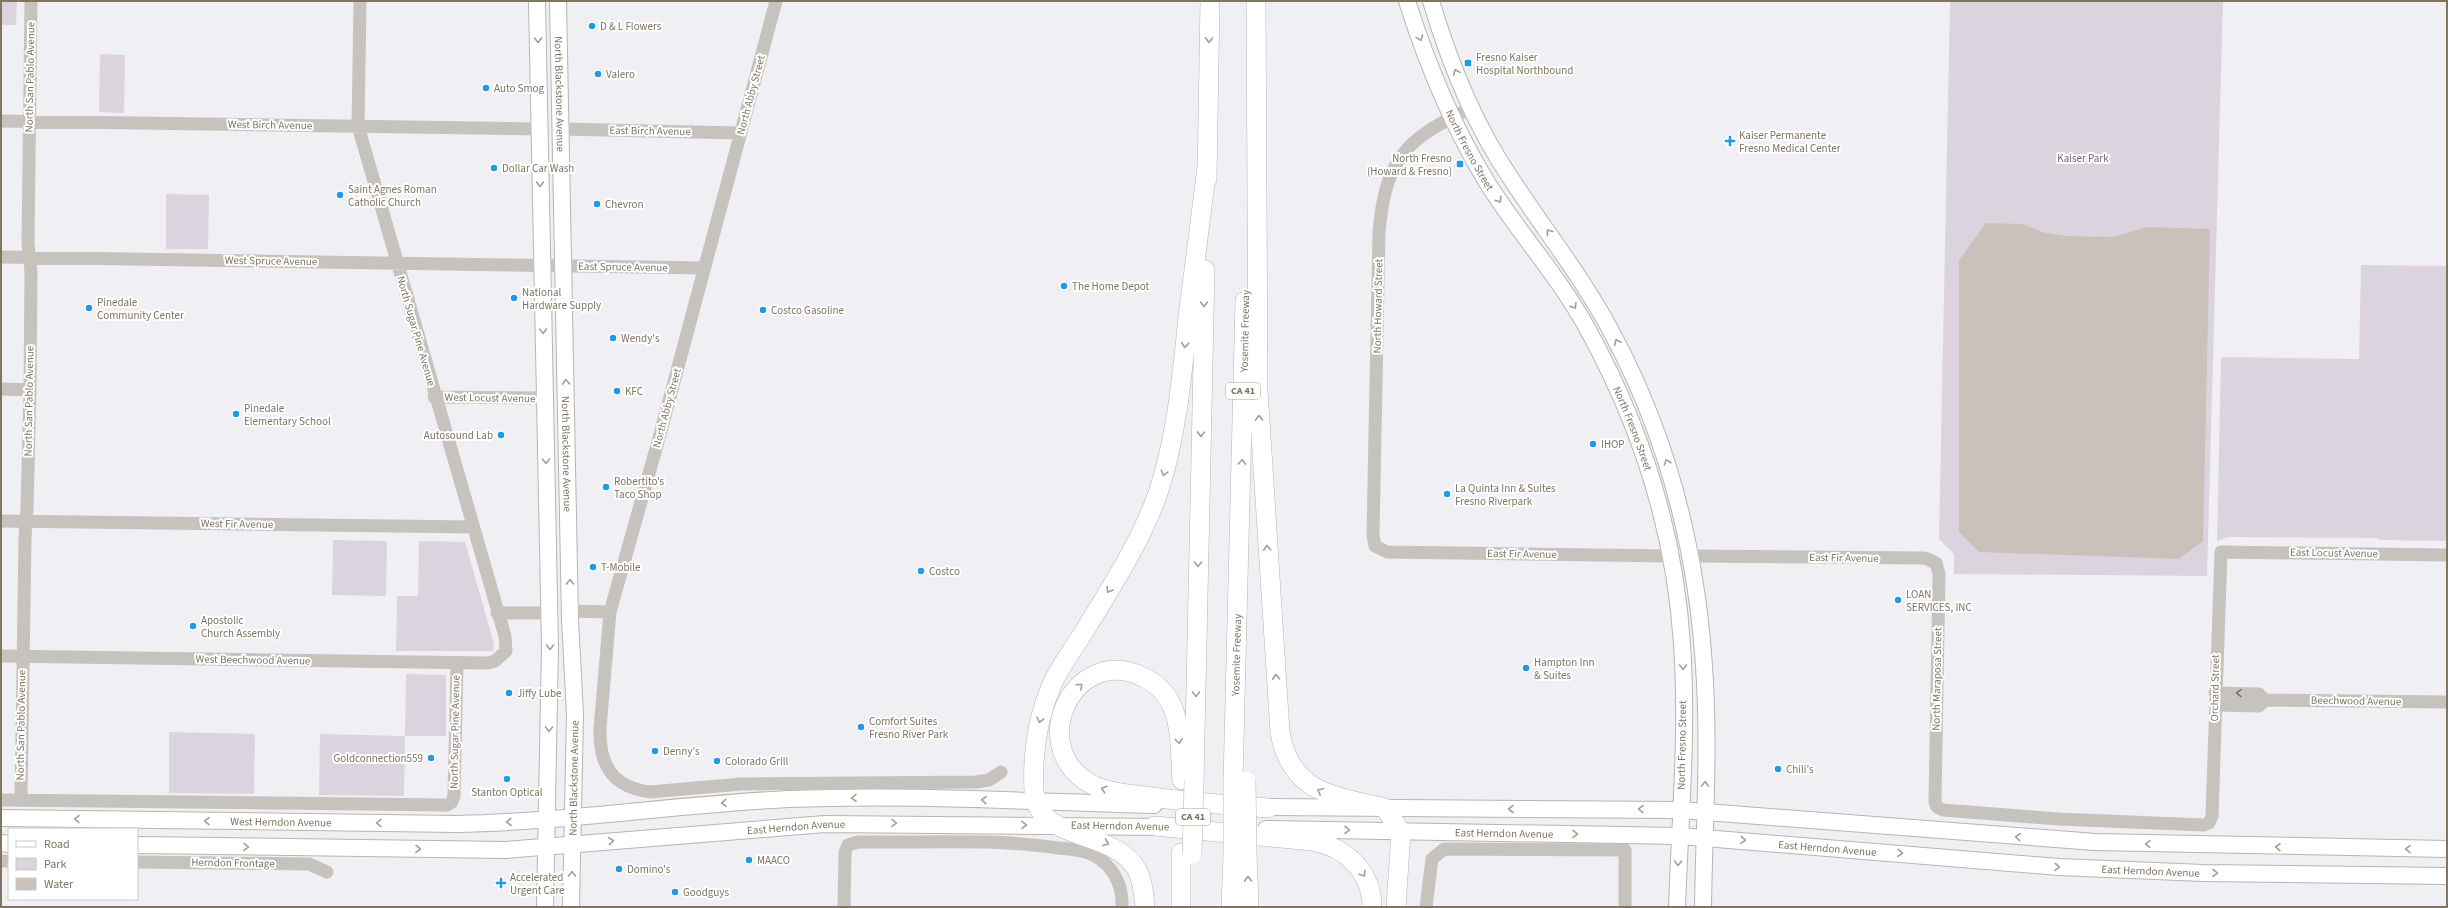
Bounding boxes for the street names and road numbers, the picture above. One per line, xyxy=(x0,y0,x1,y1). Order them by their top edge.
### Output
street label: North San Pablo Avenue xyxy=(22,21,38,132)
street label: North Blackstone Avenue xyxy=(551,36,568,153)
street label: North Abby Street xyxy=(733,53,769,136)
street label: North Fresno Street xyxy=(1442,107,1498,194)
street label: West Birch Avenue xyxy=(228,117,313,133)
street label: East Birch Avenue xyxy=(609,123,691,139)
street label: West Spruce Avenue xyxy=(225,253,318,269)
street label: North Howard Street xyxy=(1370,258,1386,354)
street label: East Spruce Avenue xyxy=(578,259,669,275)
street label: North Sugar Pine Avenue xyxy=(393,274,439,388)
street label: Yosemite Freeway xyxy=(1237,290,1253,373)
street label: North San Pablo Avenue xyxy=(21,345,37,456)
street label: North Abby Street xyxy=(649,366,685,449)
road number: CA 41 xyxy=(1226,383,1260,399)
street label: North Fresno Street xyxy=(1610,384,1656,473)
street label: West Locust Avenue xyxy=(444,390,536,406)
street label: North Blackstone Avenue xyxy=(558,396,575,512)
street label: West Fir Avenue xyxy=(201,516,274,532)
street label: East Locust Avenue xyxy=(2290,545,2379,561)
street label: East Fir Avenue xyxy=(1487,546,1558,562)
street label: East Fir Avenue xyxy=(1809,550,1880,566)
street label: Yosemite Freeway xyxy=(1228,614,1245,697)
street label: North Maraposa Street xyxy=(1929,627,1945,731)
street label: West Beechwood Avenue xyxy=(195,651,311,669)
street label: Orchard Street xyxy=(2207,654,2223,722)
street label: North San Pablo Avenue xyxy=(13,669,29,780)
street label: North Sugar Pine Avenue xyxy=(447,674,464,789)
street label: Beechwood Avenue xyxy=(2311,693,2402,709)
street label: North Fresno Street xyxy=(1674,700,1690,790)
street label: North Blackstone Avenue xyxy=(565,720,583,836)
road number: CA 41 xyxy=(1176,809,1210,825)
street label: West Herndon Avenue xyxy=(230,814,332,830)
street label: East Herndon Avenue xyxy=(746,816,846,838)
street label: East Herndon Avenue xyxy=(1071,818,1170,834)
street label: East Herndon Avenue xyxy=(1455,825,1554,841)
street label: East Herndon Avenue xyxy=(1778,837,1878,860)
street label: Herndon Frontage xyxy=(191,855,275,871)
street label: East Herndon Avenue xyxy=(2101,861,2201,880)

